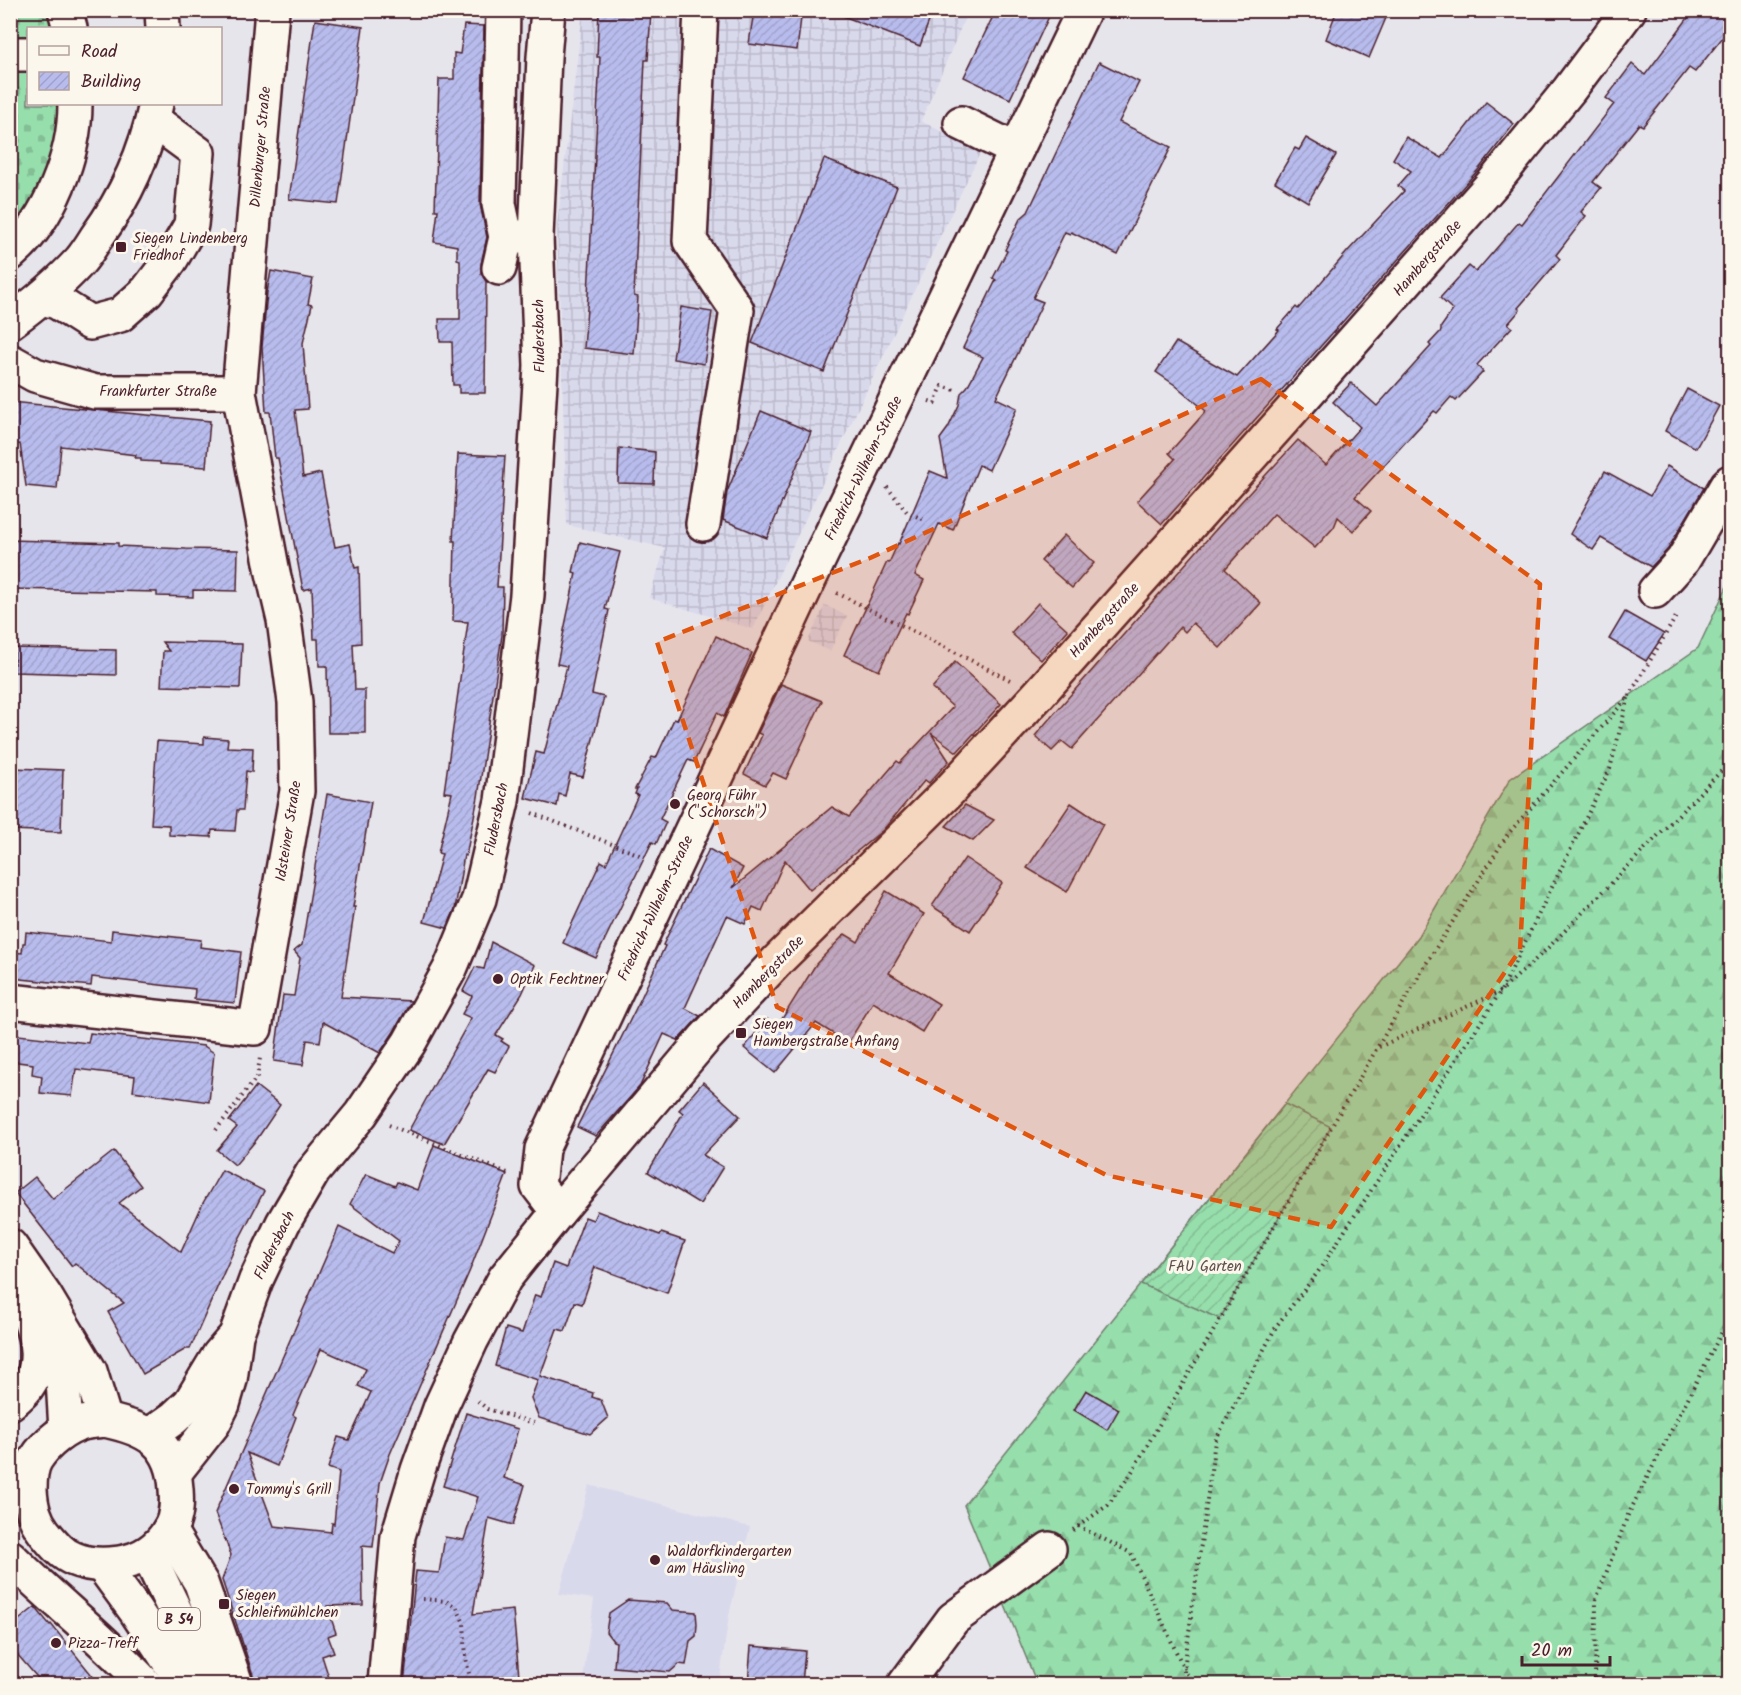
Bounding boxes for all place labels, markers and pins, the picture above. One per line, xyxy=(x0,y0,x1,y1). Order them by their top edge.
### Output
place label: Siegen Lindenberg Friedhof xyxy=(133,227,248,268)
marker: Siegen Lindenberg Friedhof xyxy=(114,240,128,254)
place label: Georg Führ ("Schorsch") xyxy=(687,784,767,825)
marker: Georg Führ ("Schorsch") xyxy=(668,797,682,811)
place label: Optik Fechtner xyxy=(510,968,605,992)
marker: Optik Fechtner xyxy=(491,972,505,986)
place label: Siegen Hambergstraße Anfang xyxy=(753,1013,899,1054)
marker: Siegen Hambergstraße Anfang xyxy=(734,1026,748,1040)
place label: Tommy's Grill xyxy=(246,1478,332,1502)
marker: Tommy's Grill xyxy=(227,1482,241,1496)
place label: Waldorfkindergarten am Häusling xyxy=(667,1540,792,1581)
marker: Waldorfkindergarten am Häusling xyxy=(648,1553,662,1567)
place label: Siegen Schleifmühlchen xyxy=(236,1584,339,1625)
marker: Siegen Schleifmühlchen xyxy=(217,1597,231,1611)
place label: Pizza-Treff xyxy=(68,1632,139,1656)
marker: Pizza-Treff xyxy=(49,1636,63,1650)

